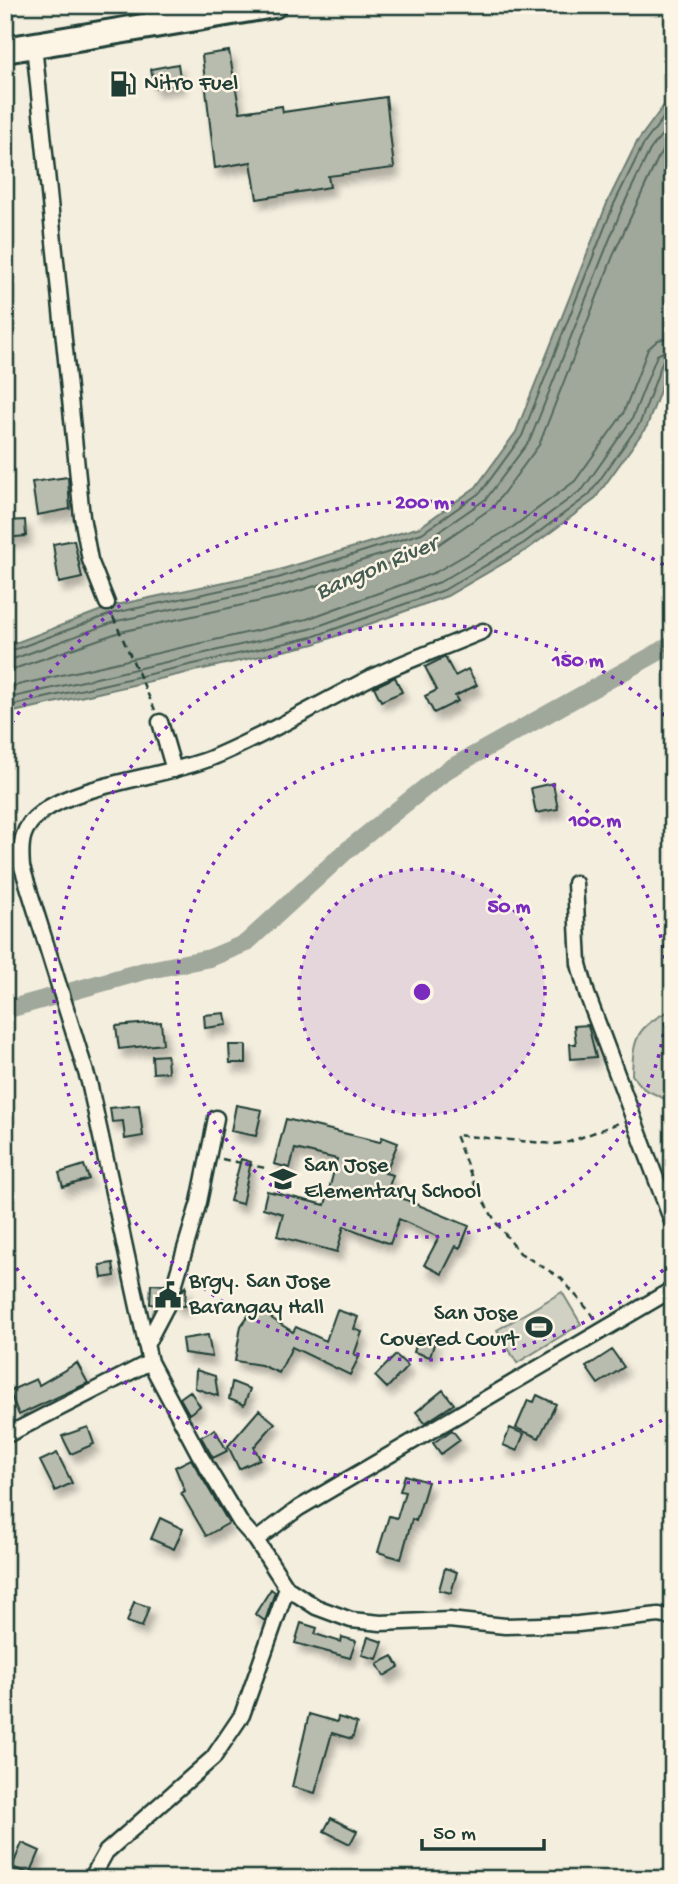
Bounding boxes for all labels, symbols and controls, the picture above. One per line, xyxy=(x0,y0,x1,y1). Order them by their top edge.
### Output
fuel station icon: Nitro Fuel xyxy=(108,69,138,99)
place label: Nitro Fuel xyxy=(144,71,238,98)
text: 200 m xyxy=(395,492,449,517)
water label: Bangon River xyxy=(312,529,446,608)
text: 150 m xyxy=(551,650,604,675)
text: 100 m xyxy=(568,810,621,835)
text: 50 m xyxy=(488,896,531,921)
centre of rings xyxy=(410,980,434,1004)
place label: San Jose Elementary School xyxy=(304,1153,481,1206)
school or university icon: San Jose Elementary School xyxy=(268,1164,298,1194)
place label: Brgy. San Jose Barangay Hall xyxy=(188,1269,331,1322)
public building icon: Brgy. San Jose Barangay Hall xyxy=(153,1280,183,1310)
place label: San Jose Covered Court xyxy=(380,1301,520,1354)
sports icon: San Jose Covered Court xyxy=(524,1312,554,1342)
scale bar xyxy=(422,1807,545,1851)
text: 50 m xyxy=(433,1823,476,1848)

